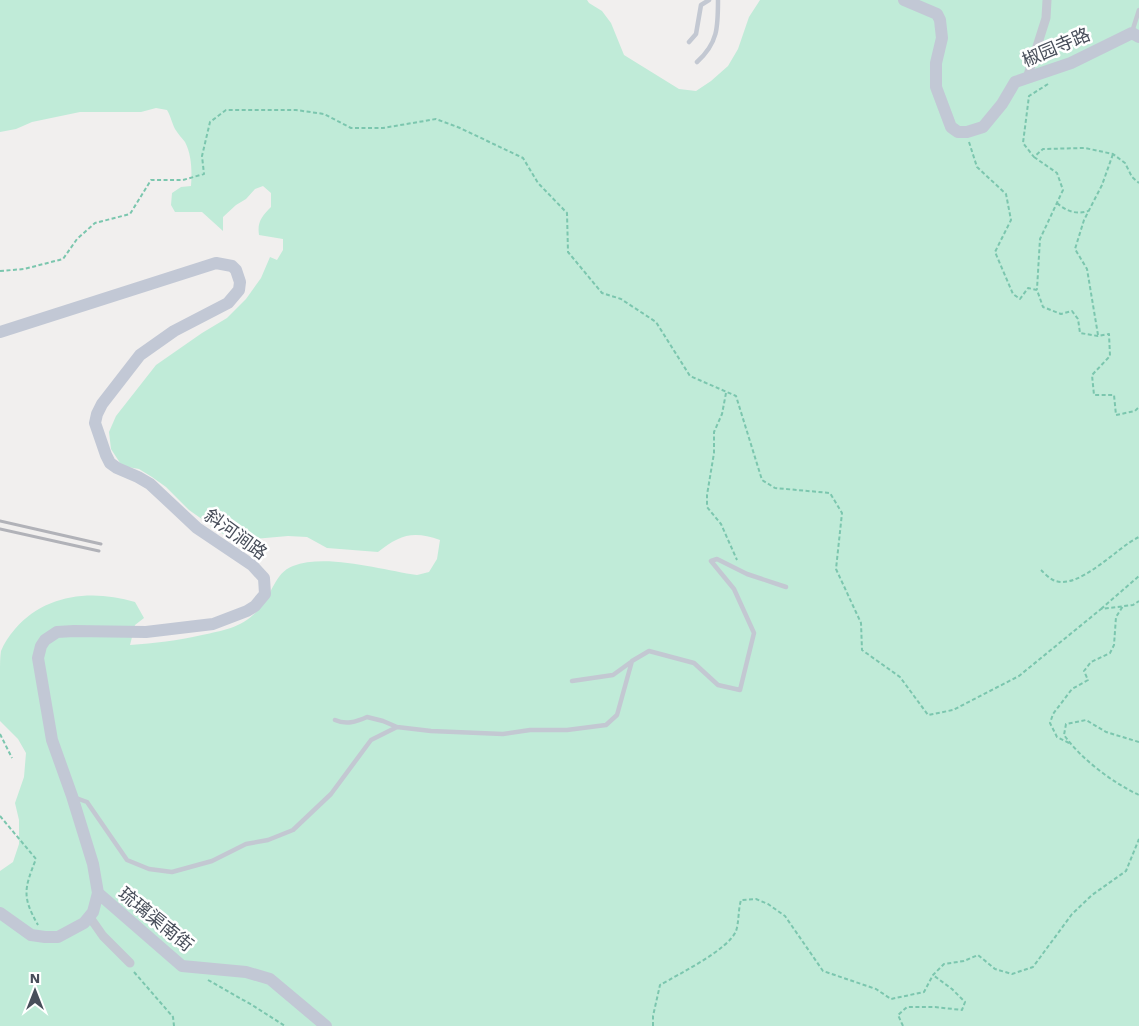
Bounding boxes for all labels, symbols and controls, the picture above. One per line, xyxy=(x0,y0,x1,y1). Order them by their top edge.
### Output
street label: 椒园寺路 xyxy=(1019,23,1093,71)
street label: 斜河涧路 xyxy=(201,504,271,564)
street label: 琉璃渠南街 xyxy=(114,883,198,955)
north arrow xyxy=(10,966,60,1016)
text: N xyxy=(30,970,40,986)

